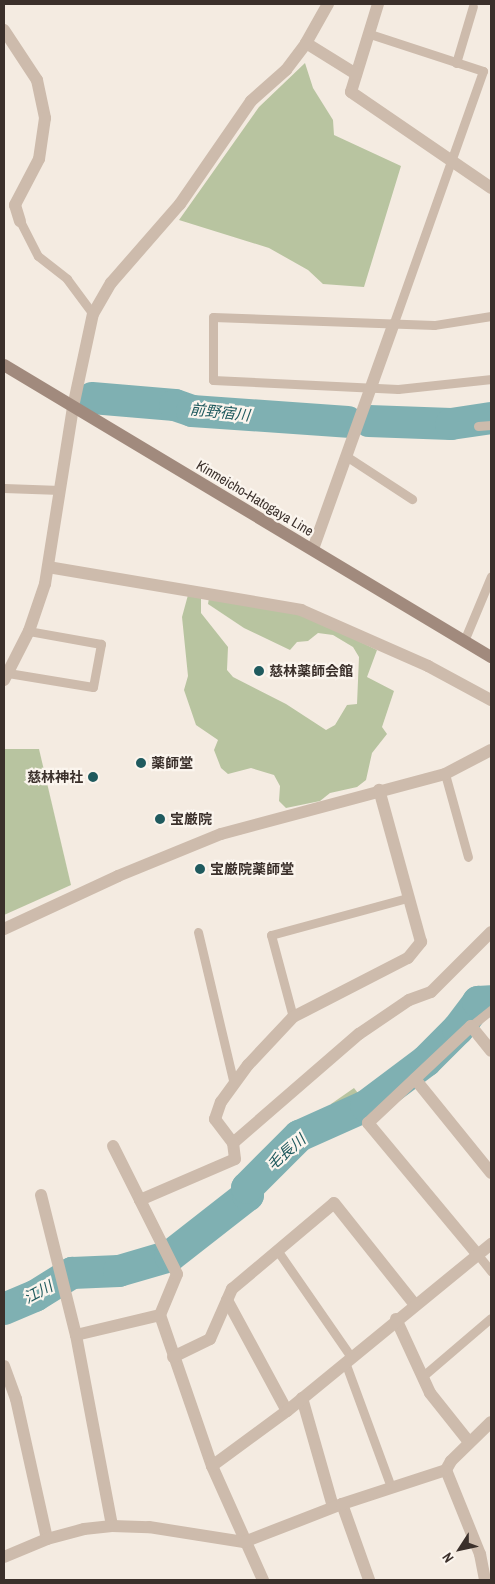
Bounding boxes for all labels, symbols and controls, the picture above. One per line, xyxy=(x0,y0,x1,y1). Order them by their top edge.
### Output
water label: 前野宿川 xyxy=(189,400,251,424)
street label: Kinmeicho-Hatogaya Line xyxy=(194,456,316,540)
place label: 慈林薬師会館 xyxy=(269,663,353,679)
marker: 慈林薬師会館 xyxy=(253,665,265,677)
place label: 薬師堂 xyxy=(151,755,193,771)
marker: 薬師堂 xyxy=(135,757,147,769)
place label: 慈林神社 xyxy=(27,769,83,785)
marker: 慈林神社 xyxy=(87,771,99,783)
place label: 宝厳院 xyxy=(170,811,212,827)
marker: 宝厳院 xyxy=(154,813,166,825)
place label: 宝厳院薬師堂 xyxy=(210,861,294,877)
marker: 宝厳院薬師堂 xyxy=(194,863,206,875)
water label: 毛長川 xyxy=(263,1130,309,1174)
water label: 江川 xyxy=(21,1277,55,1307)
north arrow xyxy=(435,1524,485,1574)
text: N xyxy=(438,1549,457,1566)

